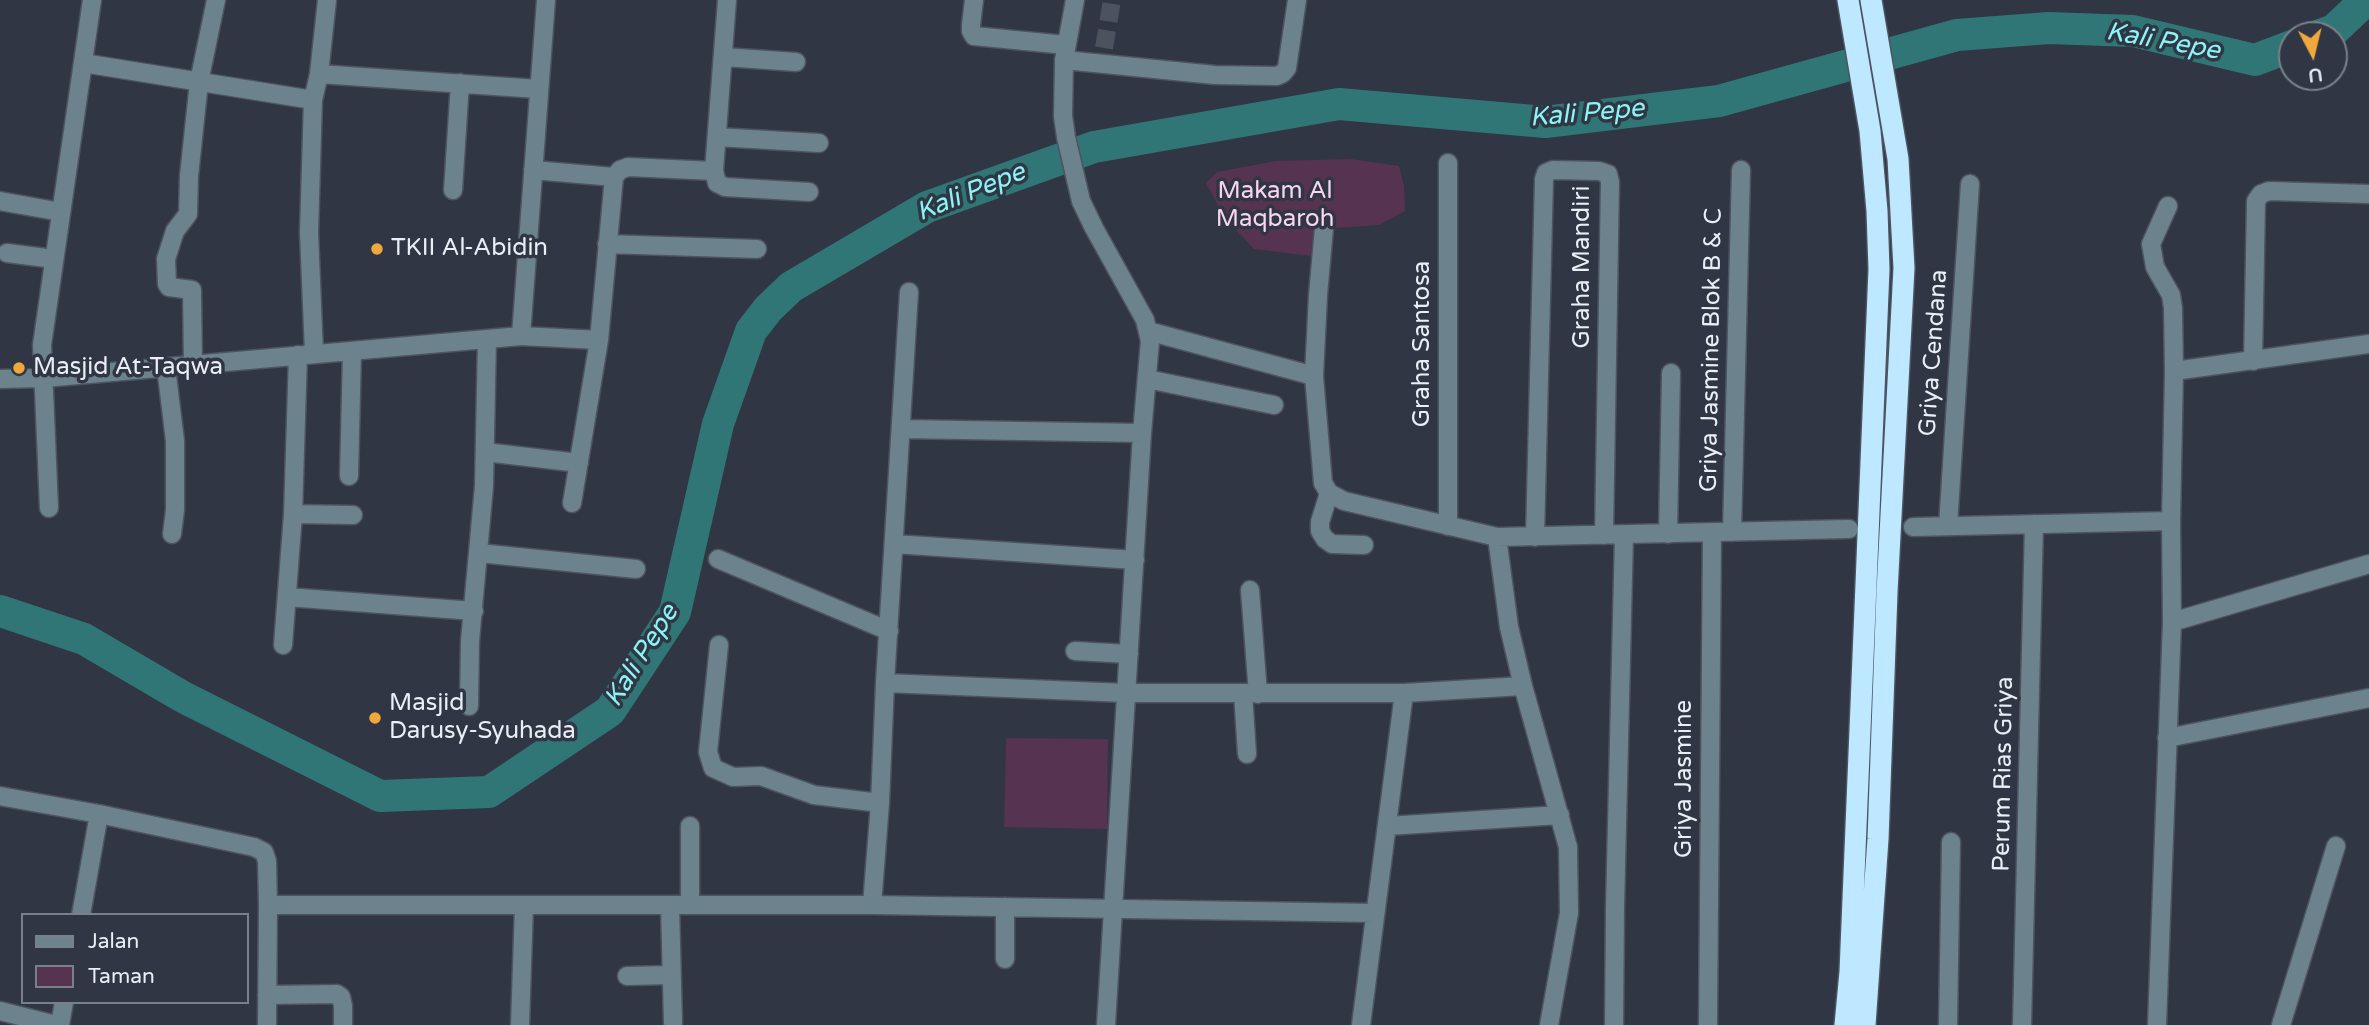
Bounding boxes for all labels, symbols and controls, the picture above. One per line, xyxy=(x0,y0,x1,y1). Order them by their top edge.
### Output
water label: Kali Pepe xyxy=(2104,17,2222,67)
north arrow xyxy=(2278,21,2348,91)
text: U xyxy=(2307,63,2324,87)
water label: Kali Pepe xyxy=(1529,93,1645,135)
water label: Kali Pepe xyxy=(912,157,1030,229)
park label: Makam Al Maqbaroh xyxy=(1216,178,1334,234)
street label: Graha Mandiri xyxy=(1569,186,1597,348)
street label: Griya Jasmine Blok B & C xyxy=(1695,208,1729,492)
place label: TKII Al-Abidin xyxy=(391,235,548,263)
marker: TKII Al-Abidin xyxy=(369,241,385,257)
street label: Graha Santosa xyxy=(1409,261,1437,427)
street label: Griya Cendana xyxy=(1914,269,1954,437)
place label: Masjid At-Taqwa xyxy=(33,354,223,382)
marker: Masjid At-Taqwa xyxy=(11,360,27,376)
water label: Kali Pepe xyxy=(598,599,686,713)
street label: Perum Rias Griya xyxy=(1988,676,2020,872)
place label: Masjid Darusy-Syuhada xyxy=(389,690,576,746)
street label: Griya Jasmine xyxy=(1671,700,1699,858)
marker: Masjid Darusy-Syuhada xyxy=(367,710,383,726)
legend xyxy=(21,913,248,1004)
text: Jalan xyxy=(88,929,139,954)
text: Taman xyxy=(88,964,155,989)

